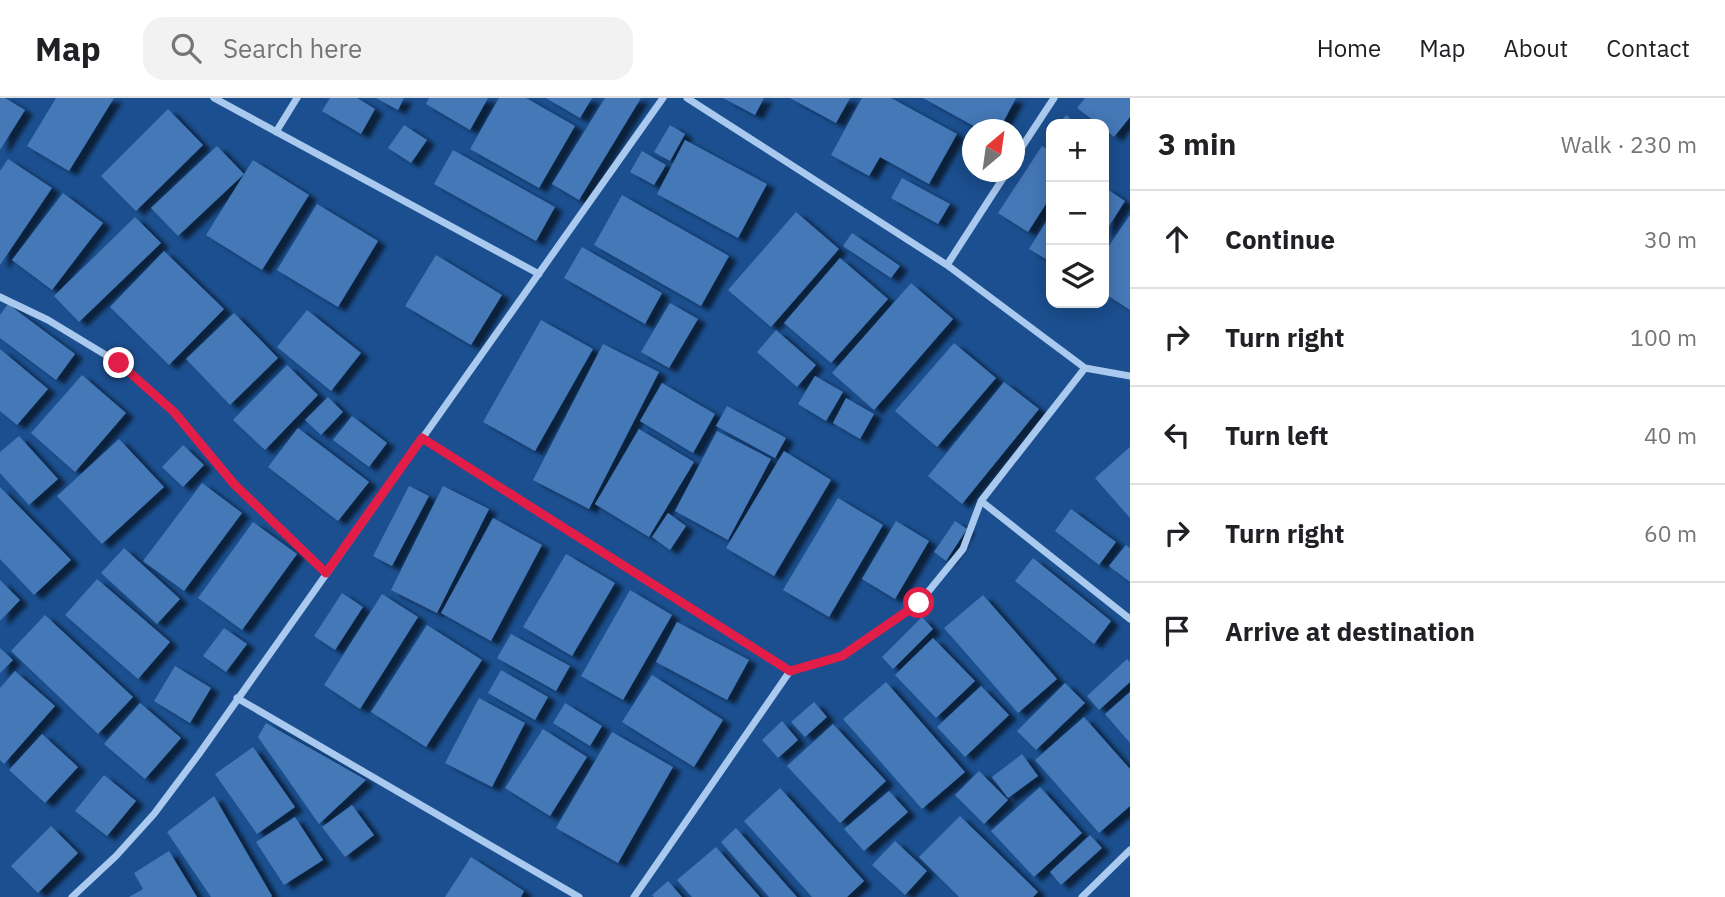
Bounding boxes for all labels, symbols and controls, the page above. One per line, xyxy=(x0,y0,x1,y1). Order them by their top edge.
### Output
search box xyxy=(143,17,633,80)
text: Map xyxy=(35,27,101,70)
icon: search xyxy=(167,29,205,67)
text: Search here xyxy=(223,31,362,65)
text: Home xyxy=(1317,32,1381,64)
text: Map xyxy=(1419,32,1465,64)
text: About xyxy=(1503,32,1568,64)
text: Contact xyxy=(1606,32,1690,64)
north arrow xyxy=(962,119,1025,182)
map controls xyxy=(1046,119,1109,308)
button: + xyxy=(1046,119,1109,182)
text: 3 min xyxy=(1158,124,1236,163)
text: Walk · 230 m xyxy=(1561,129,1697,159)
button: − xyxy=(1046,182,1109,245)
icon: ahead xyxy=(1158,220,1196,258)
text: Continue xyxy=(1225,222,1335,256)
text: 30 m xyxy=(1644,224,1697,254)
button: layers xyxy=(1046,245,1109,308)
icon: right xyxy=(1158,318,1196,356)
text: Turn right xyxy=(1225,320,1344,354)
text: 100 m xyxy=(1630,322,1697,352)
route end xyxy=(103,347,134,378)
icon: left xyxy=(1158,416,1196,454)
text: Turn left xyxy=(1225,418,1328,452)
text: 40 m xyxy=(1644,420,1697,450)
icon: right xyxy=(1158,514,1196,552)
text: Turn right xyxy=(1225,516,1344,550)
text: 60 m xyxy=(1644,518,1697,548)
route start xyxy=(903,587,934,618)
icon: arrive xyxy=(1158,612,1196,650)
text: Arrive at destination xyxy=(1225,614,1475,648)

